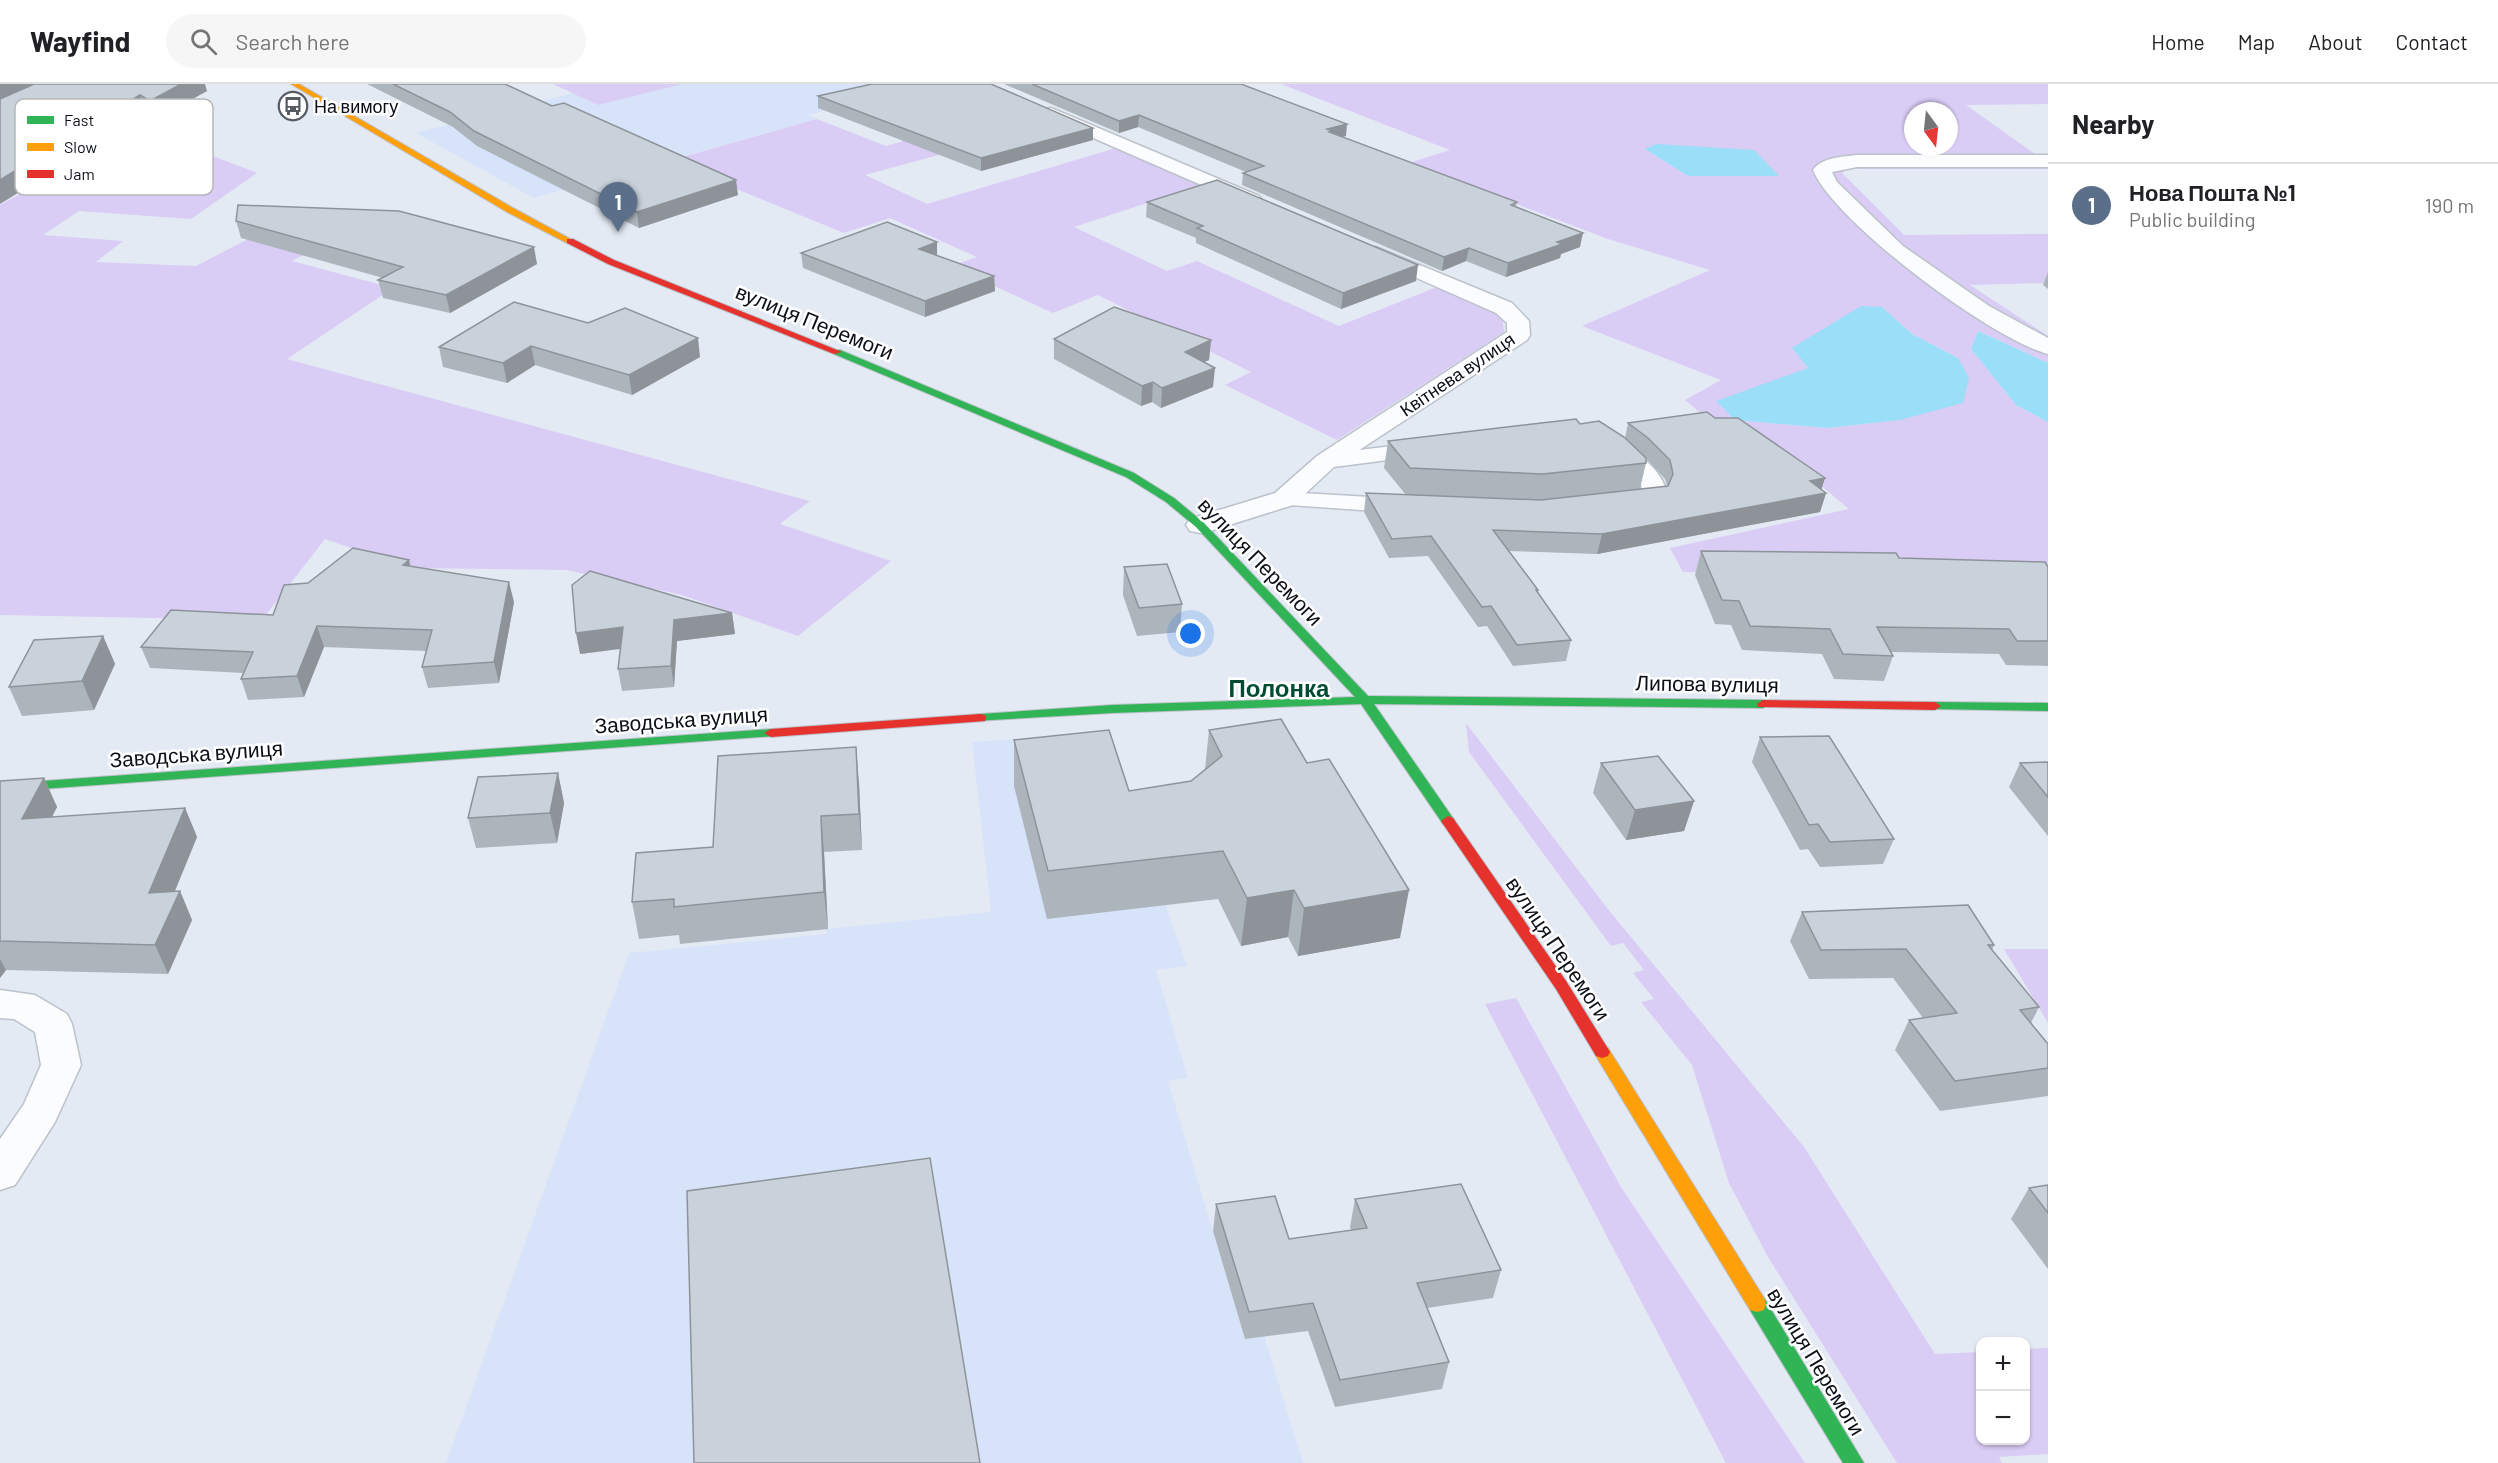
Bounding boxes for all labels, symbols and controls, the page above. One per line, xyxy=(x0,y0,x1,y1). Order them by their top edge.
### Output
search box xyxy=(166,14,586,68)
text: Wayfind xyxy=(30,24,130,58)
icon: search xyxy=(187,25,220,58)
text: Search here xyxy=(235,28,350,54)
text: Home xyxy=(2151,29,2205,54)
text: Map xyxy=(2238,29,2275,54)
text: About xyxy=(2308,29,2363,54)
text: Contact xyxy=(2396,29,2468,54)
bus stop icon: На вимогу xyxy=(277,90,309,122)
place label: На вимогу xyxy=(314,95,398,117)
legend xyxy=(15,99,213,195)
north arrow xyxy=(1904,102,1958,156)
text: Nearby xyxy=(2072,108,2154,139)
text: Fast xyxy=(64,110,94,129)
text: Slow xyxy=(64,137,97,156)
text: Jam xyxy=(64,164,95,183)
text: Нова Пошта №1 xyxy=(2129,179,2296,205)
pin: 1 xyxy=(598,182,638,232)
text: 1 xyxy=(2088,193,2095,217)
text: 190 m xyxy=(2425,193,2474,217)
text: Public building xyxy=(2129,207,2255,231)
street label: вулиця Перемоги xyxy=(732,278,898,364)
street label: Квітнева вулиця xyxy=(1395,328,1519,420)
street label: вулиця Перемоги xyxy=(1194,492,1328,630)
your location xyxy=(1176,619,1205,648)
street label: Липова вулиця xyxy=(1635,669,1779,697)
district label: Полонка xyxy=(1229,673,1330,702)
street label: Заводська вулиця xyxy=(593,700,769,738)
street label: Заводська вулиця xyxy=(108,734,284,772)
street label: вулиця Перемоги xyxy=(1502,871,1616,1025)
street label: вулиця Перемоги xyxy=(1763,1283,1871,1439)
map controls xyxy=(1976,1337,2030,1445)
button: + xyxy=(1976,1337,2030,1391)
button: − xyxy=(1976,1391,2030,1445)

